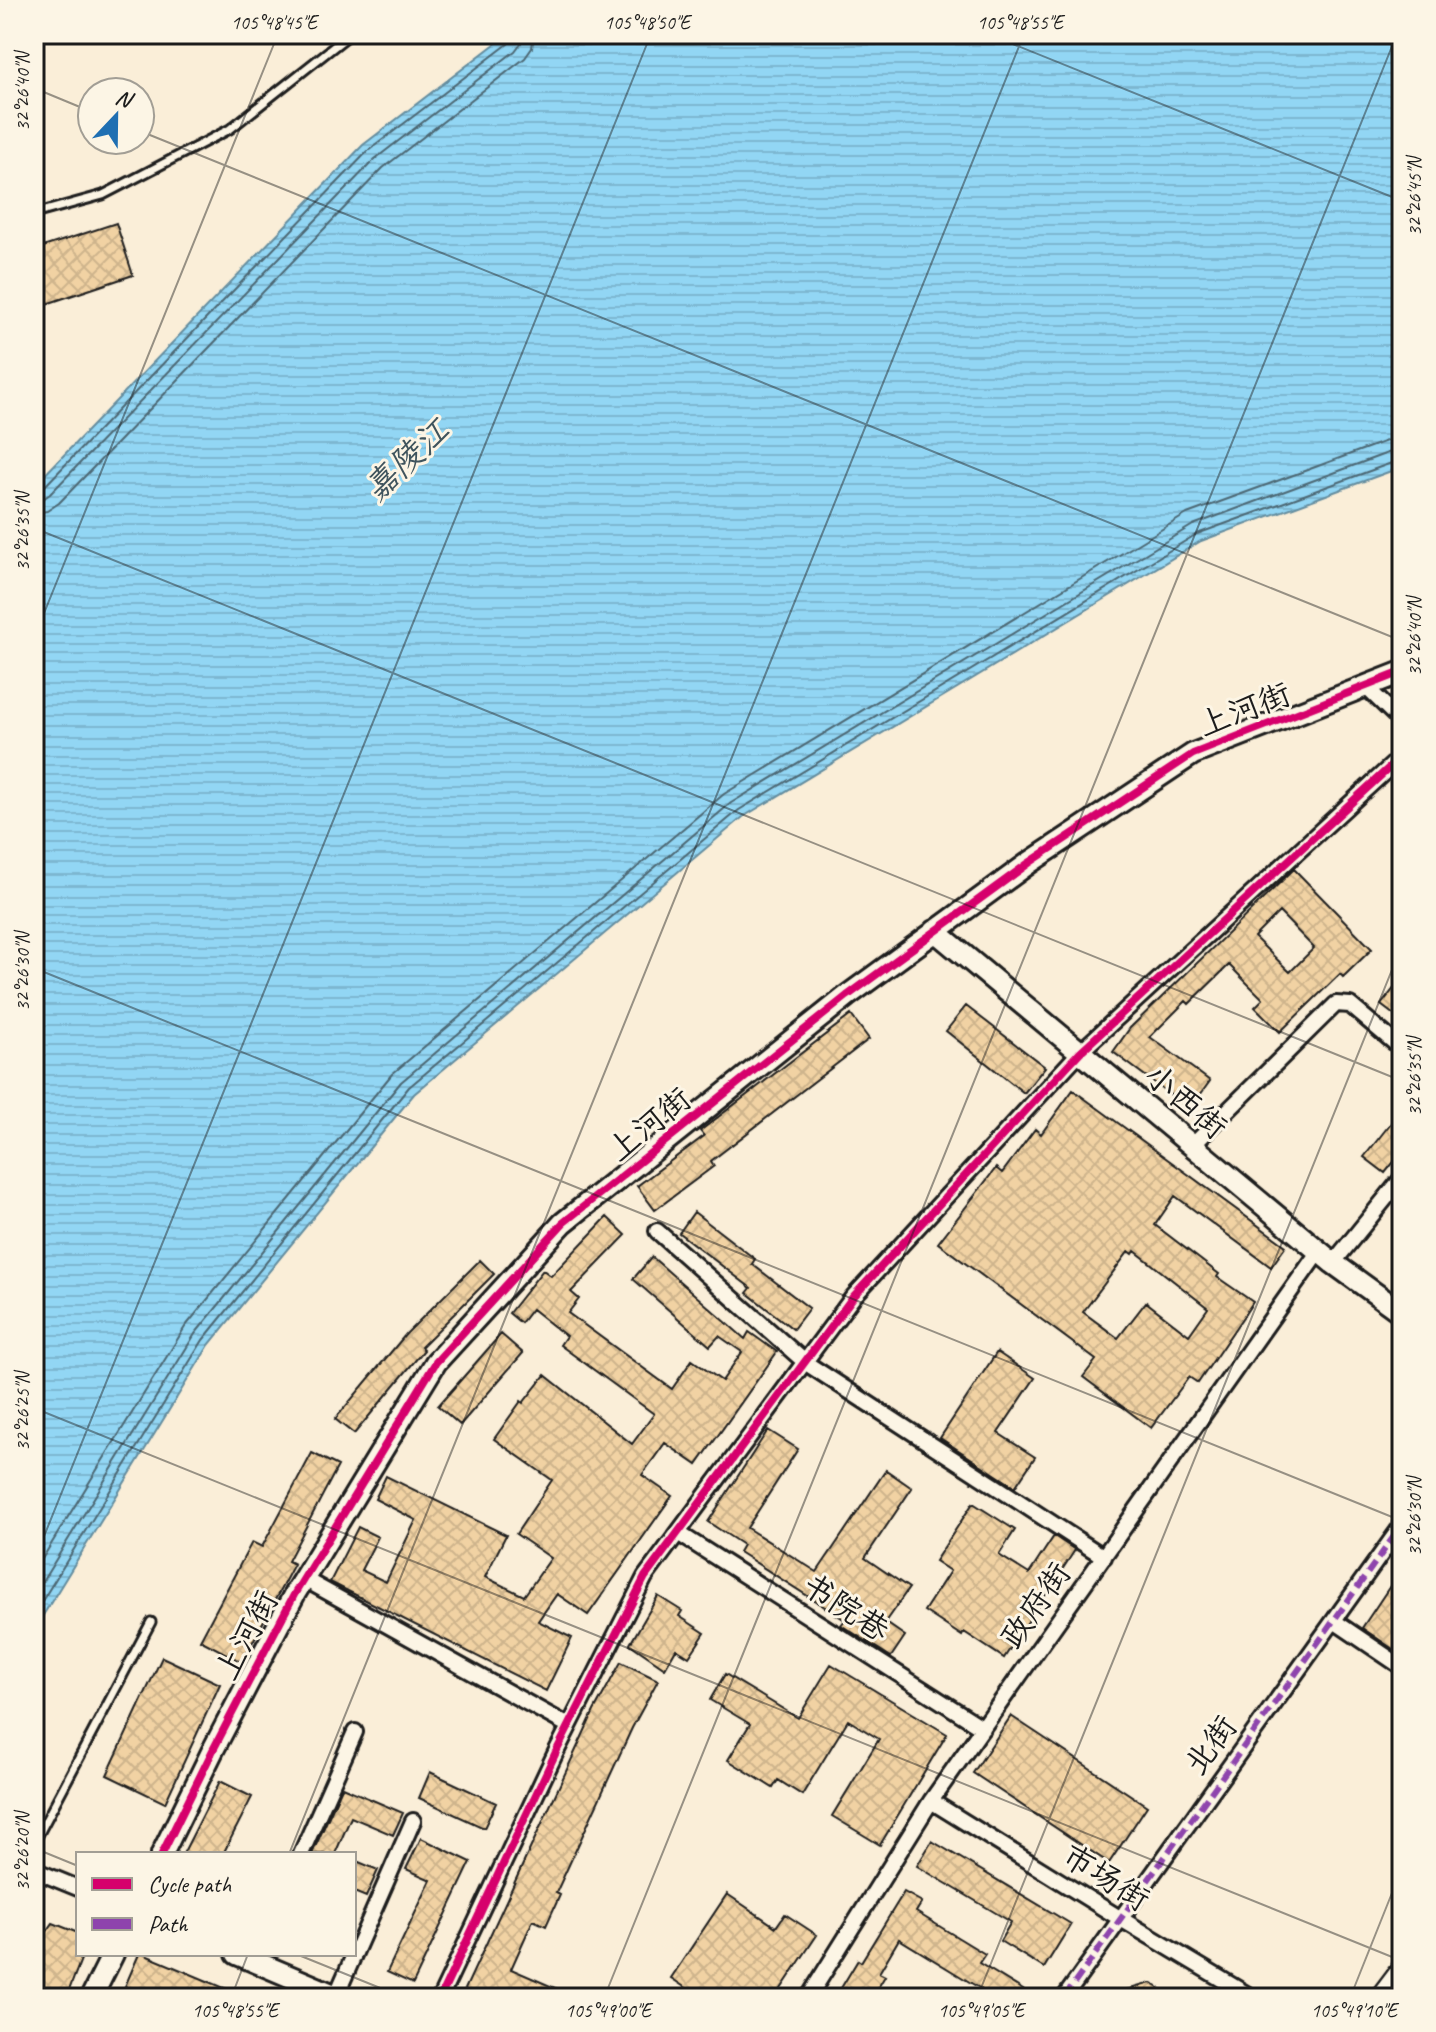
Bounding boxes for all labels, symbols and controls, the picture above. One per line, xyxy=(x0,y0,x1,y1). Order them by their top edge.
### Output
text: 105°48'45"E xyxy=(231,10,320,35)
text: 105°48'50"E xyxy=(604,10,693,35)
text: 105°48'55"E xyxy=(977,10,1066,35)
text: 32°26'40"N xyxy=(10,50,35,131)
north arrow xyxy=(76,76,156,156)
text: N xyxy=(112,83,138,115)
text: 32°26'45"N xyxy=(1402,155,1427,236)
water label: 嘉陵江 xyxy=(354,407,460,510)
text: 32°26'35"N xyxy=(10,490,35,571)
text: 32°26'40"N xyxy=(1402,595,1427,676)
street label: 上河街 xyxy=(1192,673,1296,746)
text: 32°26'30"N xyxy=(10,930,35,1011)
text: 32°26'35"N xyxy=(1402,1035,1427,1116)
street label: 小西街 xyxy=(1136,1055,1236,1148)
street label: 上河街 xyxy=(599,1078,700,1171)
text: 32°26'25"N xyxy=(10,1370,35,1451)
text: 32°26'30"N xyxy=(1402,1475,1427,1556)
street label: 政府街 xyxy=(991,1554,1080,1656)
street label: 书院巷 xyxy=(794,1564,897,1651)
street label: 上河街 xyxy=(206,1583,287,1687)
street label: 北街 xyxy=(1175,1707,1246,1783)
text: 32°26'20"N xyxy=(10,1810,35,1891)
street label: 市场街 xyxy=(1054,1835,1157,1920)
legend xyxy=(76,1852,356,1956)
text: Cycle path xyxy=(148,1869,232,1899)
text: Path xyxy=(148,1909,189,1939)
text: 105°48'55"E xyxy=(192,1998,281,2023)
text: 105°49'00"E xyxy=(565,1998,654,2023)
text: 105°49'05"E xyxy=(938,1998,1027,2023)
text: 105°49'10"E xyxy=(1311,1998,1400,2023)

